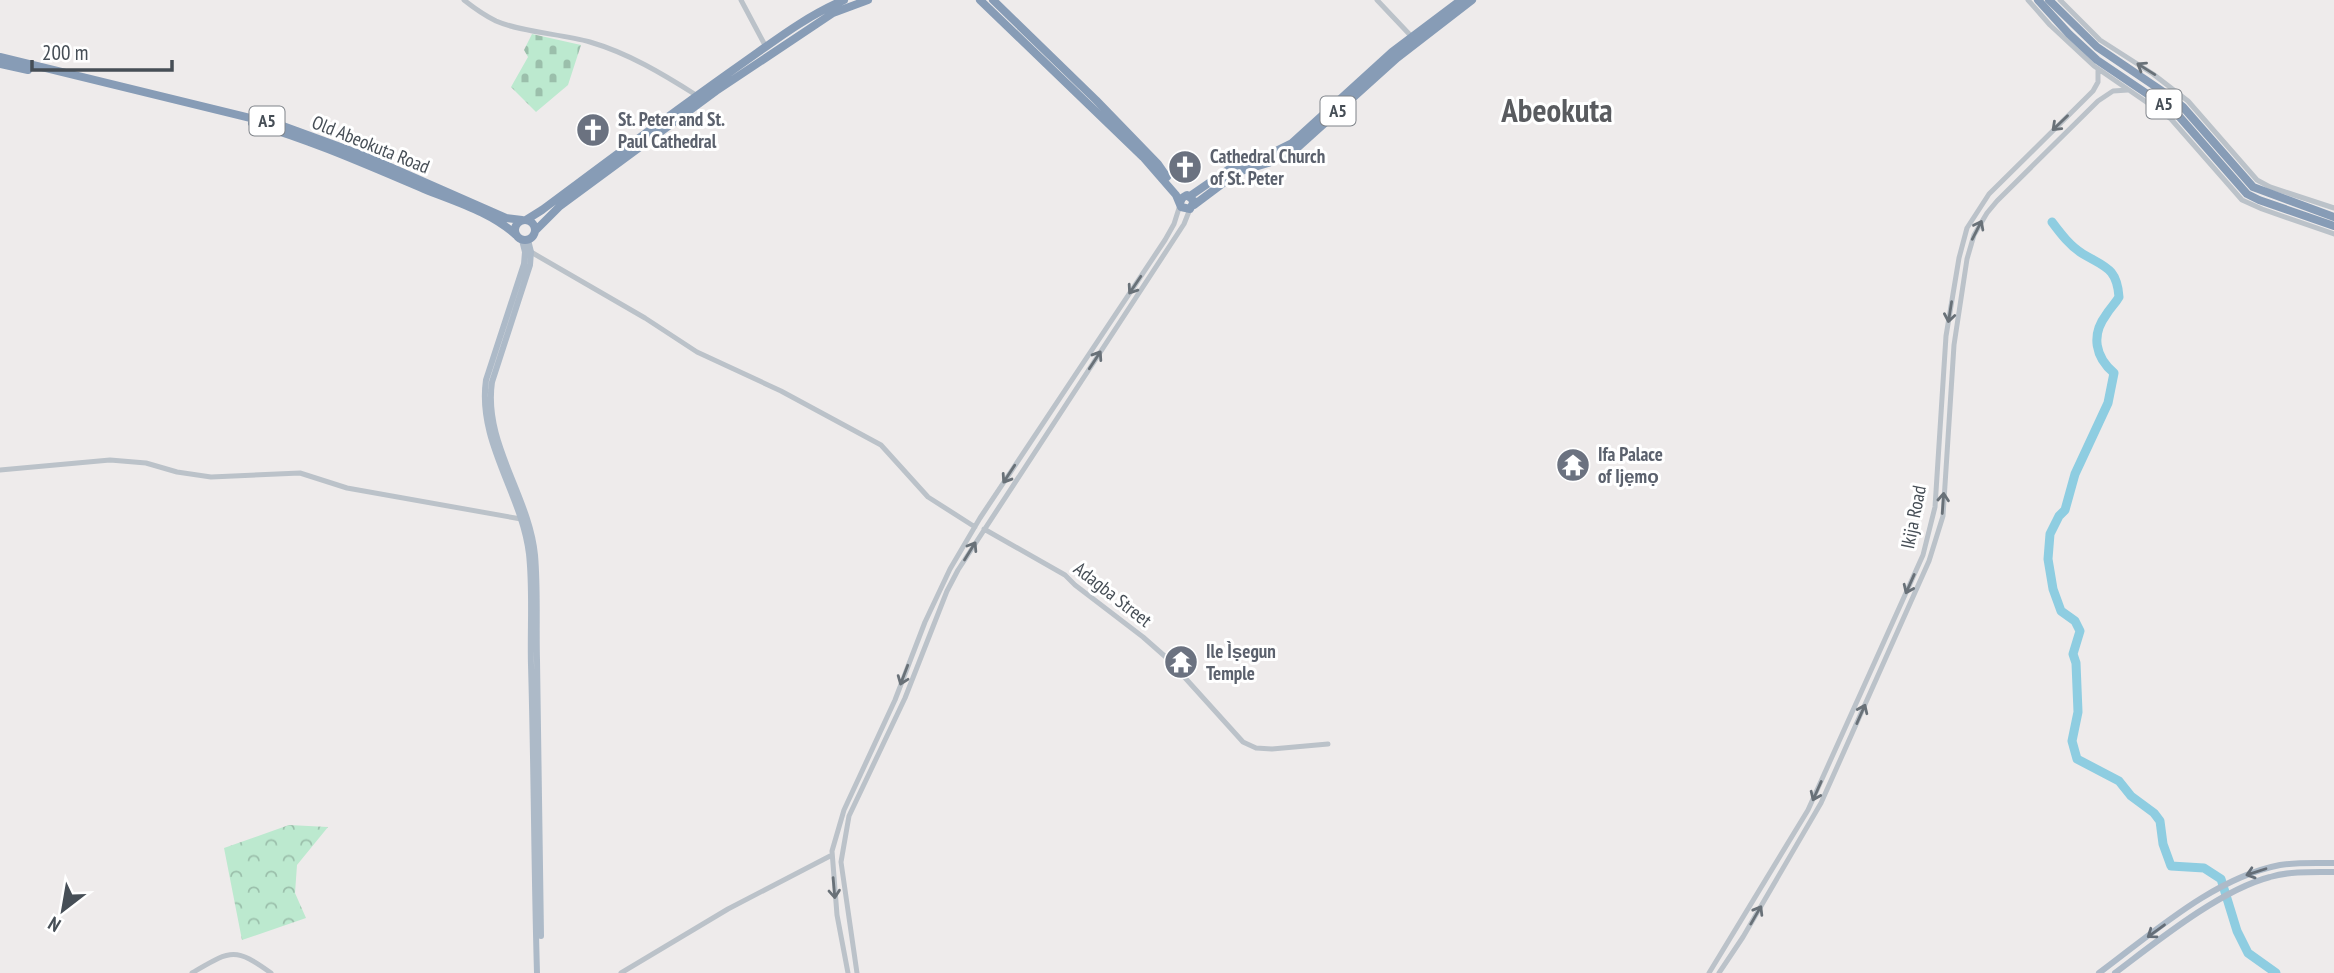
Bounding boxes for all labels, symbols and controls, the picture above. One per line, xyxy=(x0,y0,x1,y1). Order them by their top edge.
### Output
scale bar xyxy=(32,28,172,72)
text: 200 m xyxy=(42,39,88,66)
one-way arrow xyxy=(2136,62,2156,76)
district label: Abeokuta xyxy=(1500,88,1613,131)
road number: A5 xyxy=(2146,90,2182,119)
road number: A5 xyxy=(1320,96,1356,126)
road number: A5 xyxy=(250,106,284,136)
place label: St. Peter and St. Paul Cathedral xyxy=(618,107,725,153)
street label: Old Abeokuta Road xyxy=(309,110,433,178)
church icon: St. Peter and St. Paul Cathedral xyxy=(574,111,612,149)
one-way arrow xyxy=(2052,115,2069,132)
place label: Cathedral Church of St. Peter xyxy=(1210,144,1325,190)
church icon: Cathedral Church of St. Peter xyxy=(1166,148,1204,186)
one-way arrow xyxy=(1971,220,1985,241)
one-way arrow xyxy=(1127,274,1141,294)
one-way arrow xyxy=(1943,300,1956,323)
one-way arrow xyxy=(1088,351,1102,371)
place label: Ifa Palace of Ijẹmọ xyxy=(1598,442,1663,488)
temple icon: Ifa Palace of Ijẹmọ xyxy=(1554,446,1592,484)
one-way arrow xyxy=(1002,464,1016,484)
street label: Ikija Road xyxy=(1895,483,1931,551)
one-way arrow xyxy=(1937,492,1950,515)
one-way arrow xyxy=(963,542,978,561)
street label: Adagba Street xyxy=(1069,556,1157,632)
one-way arrow xyxy=(1903,573,1916,594)
place label: Ile Ìṣegun Temple xyxy=(1206,639,1276,685)
temple icon: Ile Ìṣegun Temple xyxy=(1162,643,1200,681)
one-way arrow xyxy=(897,664,910,686)
one-way arrow xyxy=(1855,704,1868,725)
one-way arrow xyxy=(1810,780,1823,802)
one-way arrow xyxy=(2245,867,2267,879)
north arrow xyxy=(28,875,98,945)
one-way arrow xyxy=(828,876,841,899)
one-way arrow xyxy=(1749,906,1763,926)
text: N xyxy=(44,912,65,938)
one-way arrow xyxy=(2147,924,2166,938)

